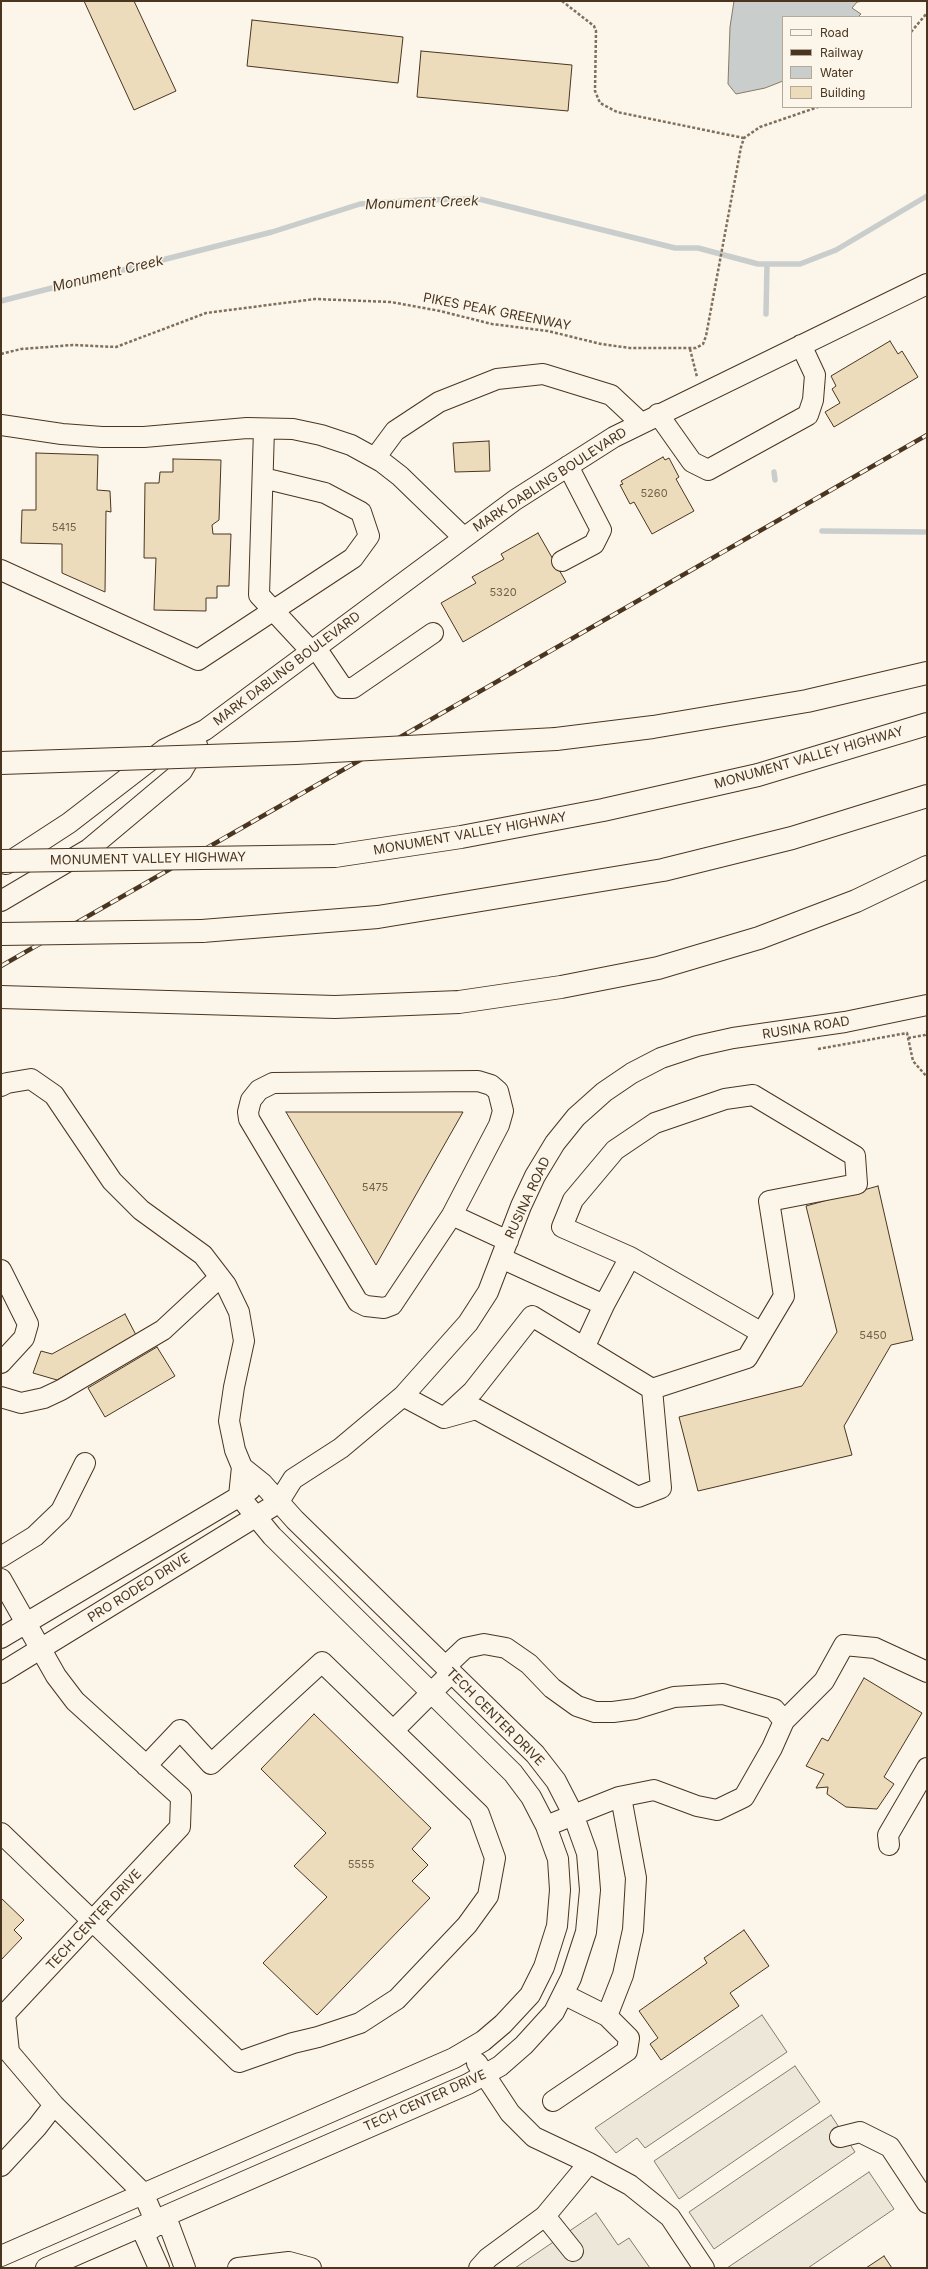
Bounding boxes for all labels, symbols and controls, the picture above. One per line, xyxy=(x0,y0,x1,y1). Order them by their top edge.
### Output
legend xyxy=(782,16,912,108)
text: Road xyxy=(820,25,849,40)
text: Railway xyxy=(820,45,863,60)
text: Water xyxy=(820,65,853,80)
text: Building xyxy=(820,85,865,100)
water label: Monument Creek xyxy=(365,193,479,213)
water label: Monument Creek xyxy=(51,252,165,296)
street label: PIKES PEAK GREENWAY xyxy=(422,290,572,334)
street label: MARK DABLING BOULEVARD xyxy=(470,424,630,536)
house number: 5260 xyxy=(640,487,668,501)
house number: 5415 xyxy=(52,521,76,535)
house number: 5320 xyxy=(489,586,517,600)
street label: MARK DABLING BOULEVARD xyxy=(210,609,364,729)
street label: MONUMENT VALLEY HIGHWAY xyxy=(713,723,905,793)
street label: MONUMENT VALLEY HIGHWAY xyxy=(372,809,568,859)
street label: MONUMENT VALLEY HIGHWAY xyxy=(50,849,246,869)
street label: RUSINA ROAD xyxy=(761,1013,851,1043)
street label: RUSINA ROAD xyxy=(502,1155,554,1241)
house number: 5475 xyxy=(362,1181,388,1195)
house number: 5450 xyxy=(859,1329,887,1343)
street label: PRO RODEO DRIVE xyxy=(85,1550,193,1626)
street label: TECH CENTER DRIVE xyxy=(443,1665,547,1769)
house number: 5555 xyxy=(348,1858,374,1872)
street label: TECH CENTER DRIVE xyxy=(43,1866,145,1974)
street label: TECH CENTER DRIVE xyxy=(361,2067,489,2135)

